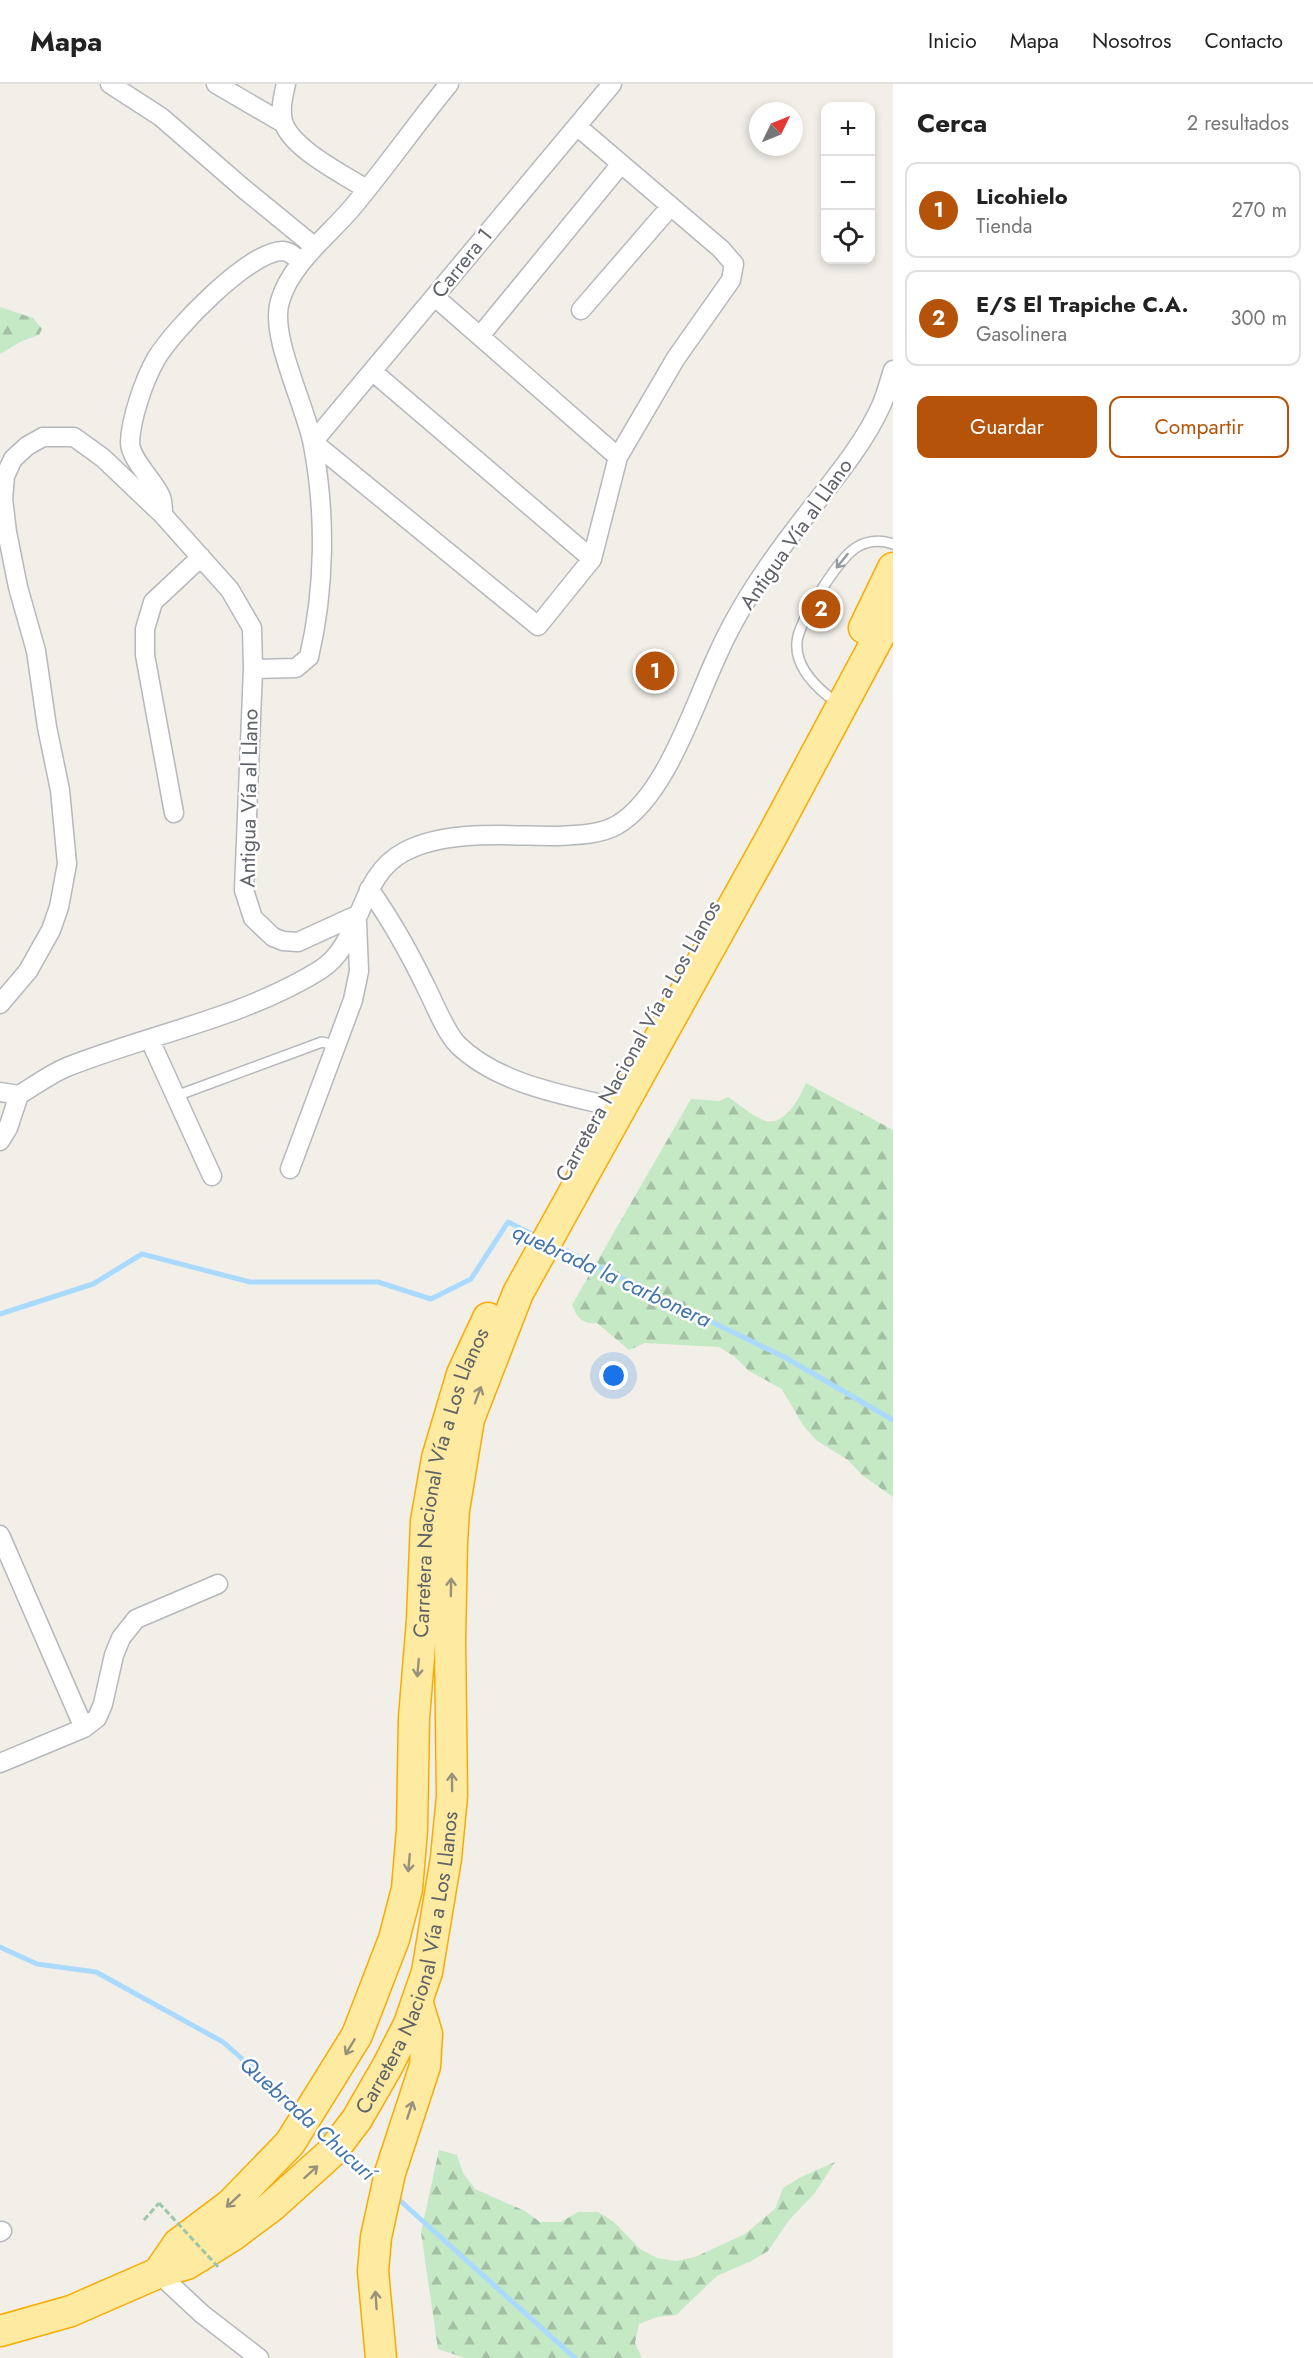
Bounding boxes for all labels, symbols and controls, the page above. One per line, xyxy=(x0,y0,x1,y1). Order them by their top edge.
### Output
text: Mapa xyxy=(30,21,102,62)
text: Inicio xyxy=(928,26,977,56)
text: Mapa xyxy=(1010,26,1059,56)
text: Nosotros xyxy=(1092,26,1171,56)
text: Contacto xyxy=(1204,26,1283,56)
north arrow xyxy=(749,102,803,156)
map controls xyxy=(821,102,875,264)
button: + xyxy=(821,102,875,156)
text: Cerca xyxy=(917,104,987,142)
text: 2 resultados xyxy=(1187,109,1289,138)
button: − xyxy=(821,156,875,210)
text: Licohielo xyxy=(976,180,1068,212)
text: 1 xyxy=(933,196,944,225)
text: 270 m xyxy=(1232,196,1287,225)
button: locate xyxy=(821,210,875,264)
text: Tienda xyxy=(976,212,1032,241)
street label: Carrera 1 xyxy=(424,222,500,304)
text: E/S El Trapiche C.A. xyxy=(976,288,1189,320)
text: 2 xyxy=(932,304,945,333)
text: 300 m xyxy=(1230,304,1287,333)
text: Gasolinera xyxy=(976,320,1067,349)
button: Guardar xyxy=(917,396,1097,458)
button: Compartir xyxy=(1109,396,1289,458)
street label: Antigua Vía al Llano xyxy=(732,452,860,616)
one-way arrow xyxy=(835,553,849,568)
pin: 2 xyxy=(802,586,840,632)
pin: 1 xyxy=(636,648,674,694)
street label: Antigua Vía al Llano xyxy=(232,708,266,888)
street label: Carretera Nacional Vía a Los Llanos xyxy=(548,895,728,1187)
water label: quebrada la carbonera xyxy=(507,1215,717,1335)
street label: Carretera Nacional Vía a Los Llanos xyxy=(406,1323,496,1639)
your location xyxy=(599,1361,628,1390)
one-way arrow xyxy=(473,1386,484,1405)
one-way arrow xyxy=(445,1578,457,1598)
one-way arrow xyxy=(413,1658,424,1677)
one-way arrow xyxy=(446,1773,458,1793)
street label: Carretera Nacional Vía a Los Llanos xyxy=(348,1810,465,2120)
one-way arrow xyxy=(403,1852,414,1872)
one-way arrow xyxy=(344,2038,356,2055)
water label: Quebrada Chucurí xyxy=(233,2048,386,2190)
one-way arrow xyxy=(406,2101,417,2120)
one-way arrow xyxy=(303,2166,318,2180)
one-way arrow xyxy=(225,2194,240,2209)
one-way arrow xyxy=(370,2290,381,2310)

